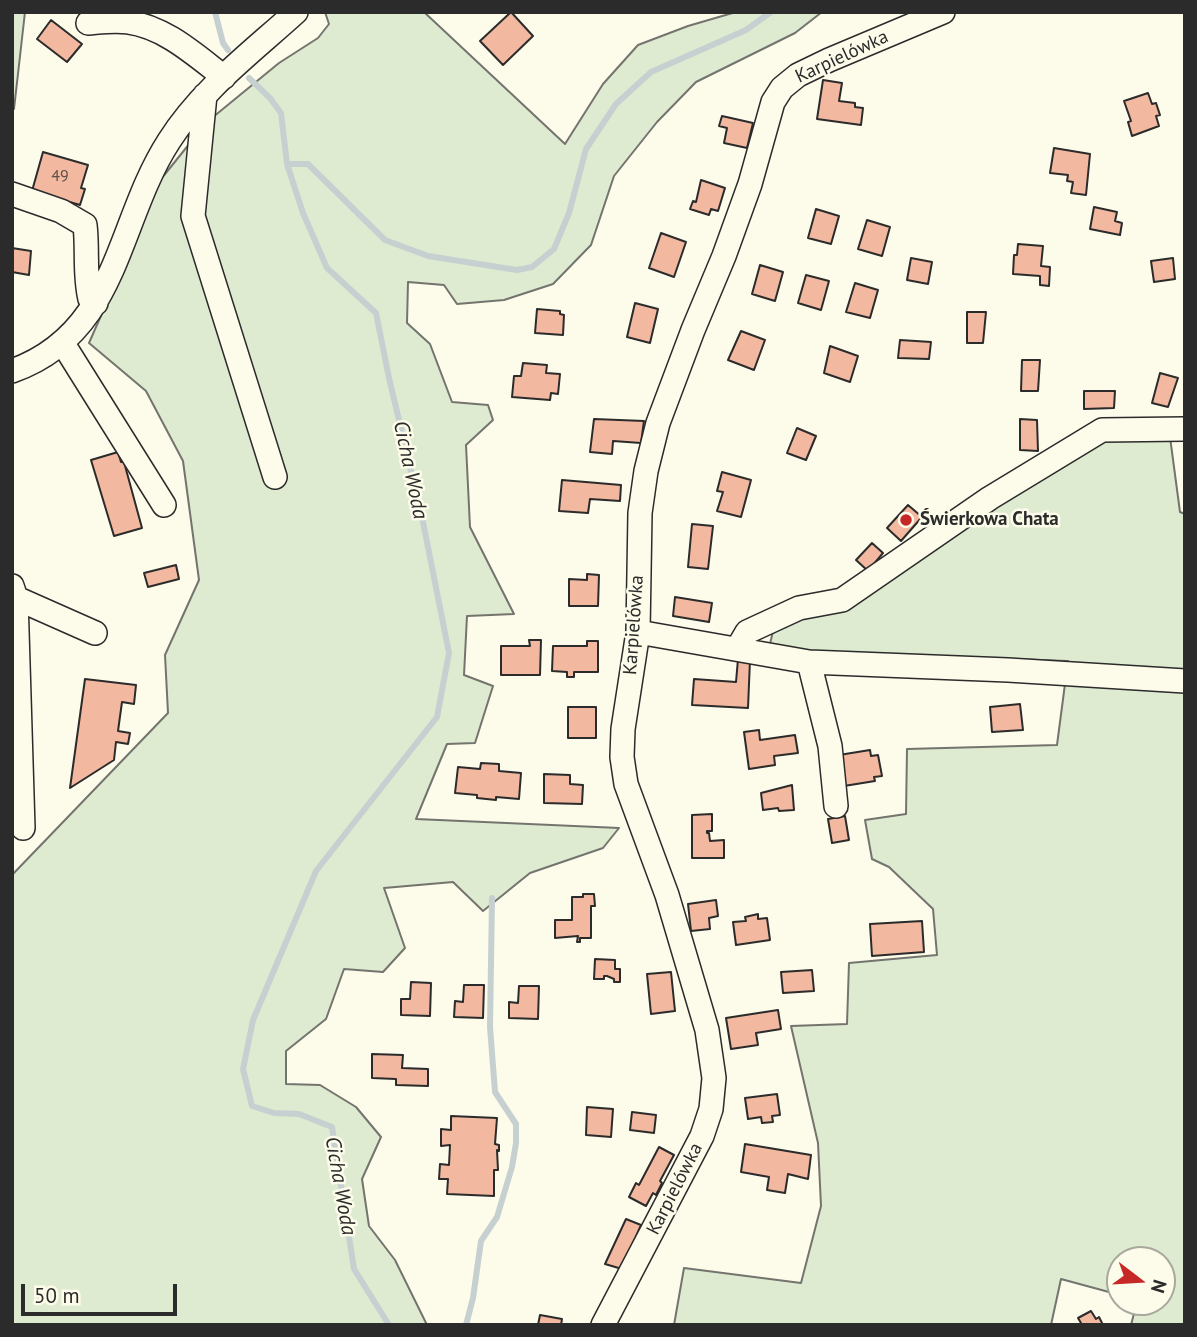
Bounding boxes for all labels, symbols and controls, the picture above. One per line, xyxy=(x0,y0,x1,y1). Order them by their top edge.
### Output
street label: Karpielówka xyxy=(792,26,892,88)
house number: 49 xyxy=(51,166,69,186)
water label: Cicha Woda xyxy=(387,419,433,521)
place label: Świerkowa Chata xyxy=(920,509,1059,531)
marker: Świerkowa Chata xyxy=(898,512,914,528)
street label: Karpielówka xyxy=(619,574,649,676)
water label: Cicha Woda xyxy=(319,1135,361,1237)
street label: Karpielówka xyxy=(642,1139,708,1239)
north arrow xyxy=(1106,1246,1176,1316)
scale bar xyxy=(24,1270,180,1314)
text: N xyxy=(1146,1277,1172,1296)
text: 50 m xyxy=(34,1282,80,1309)

